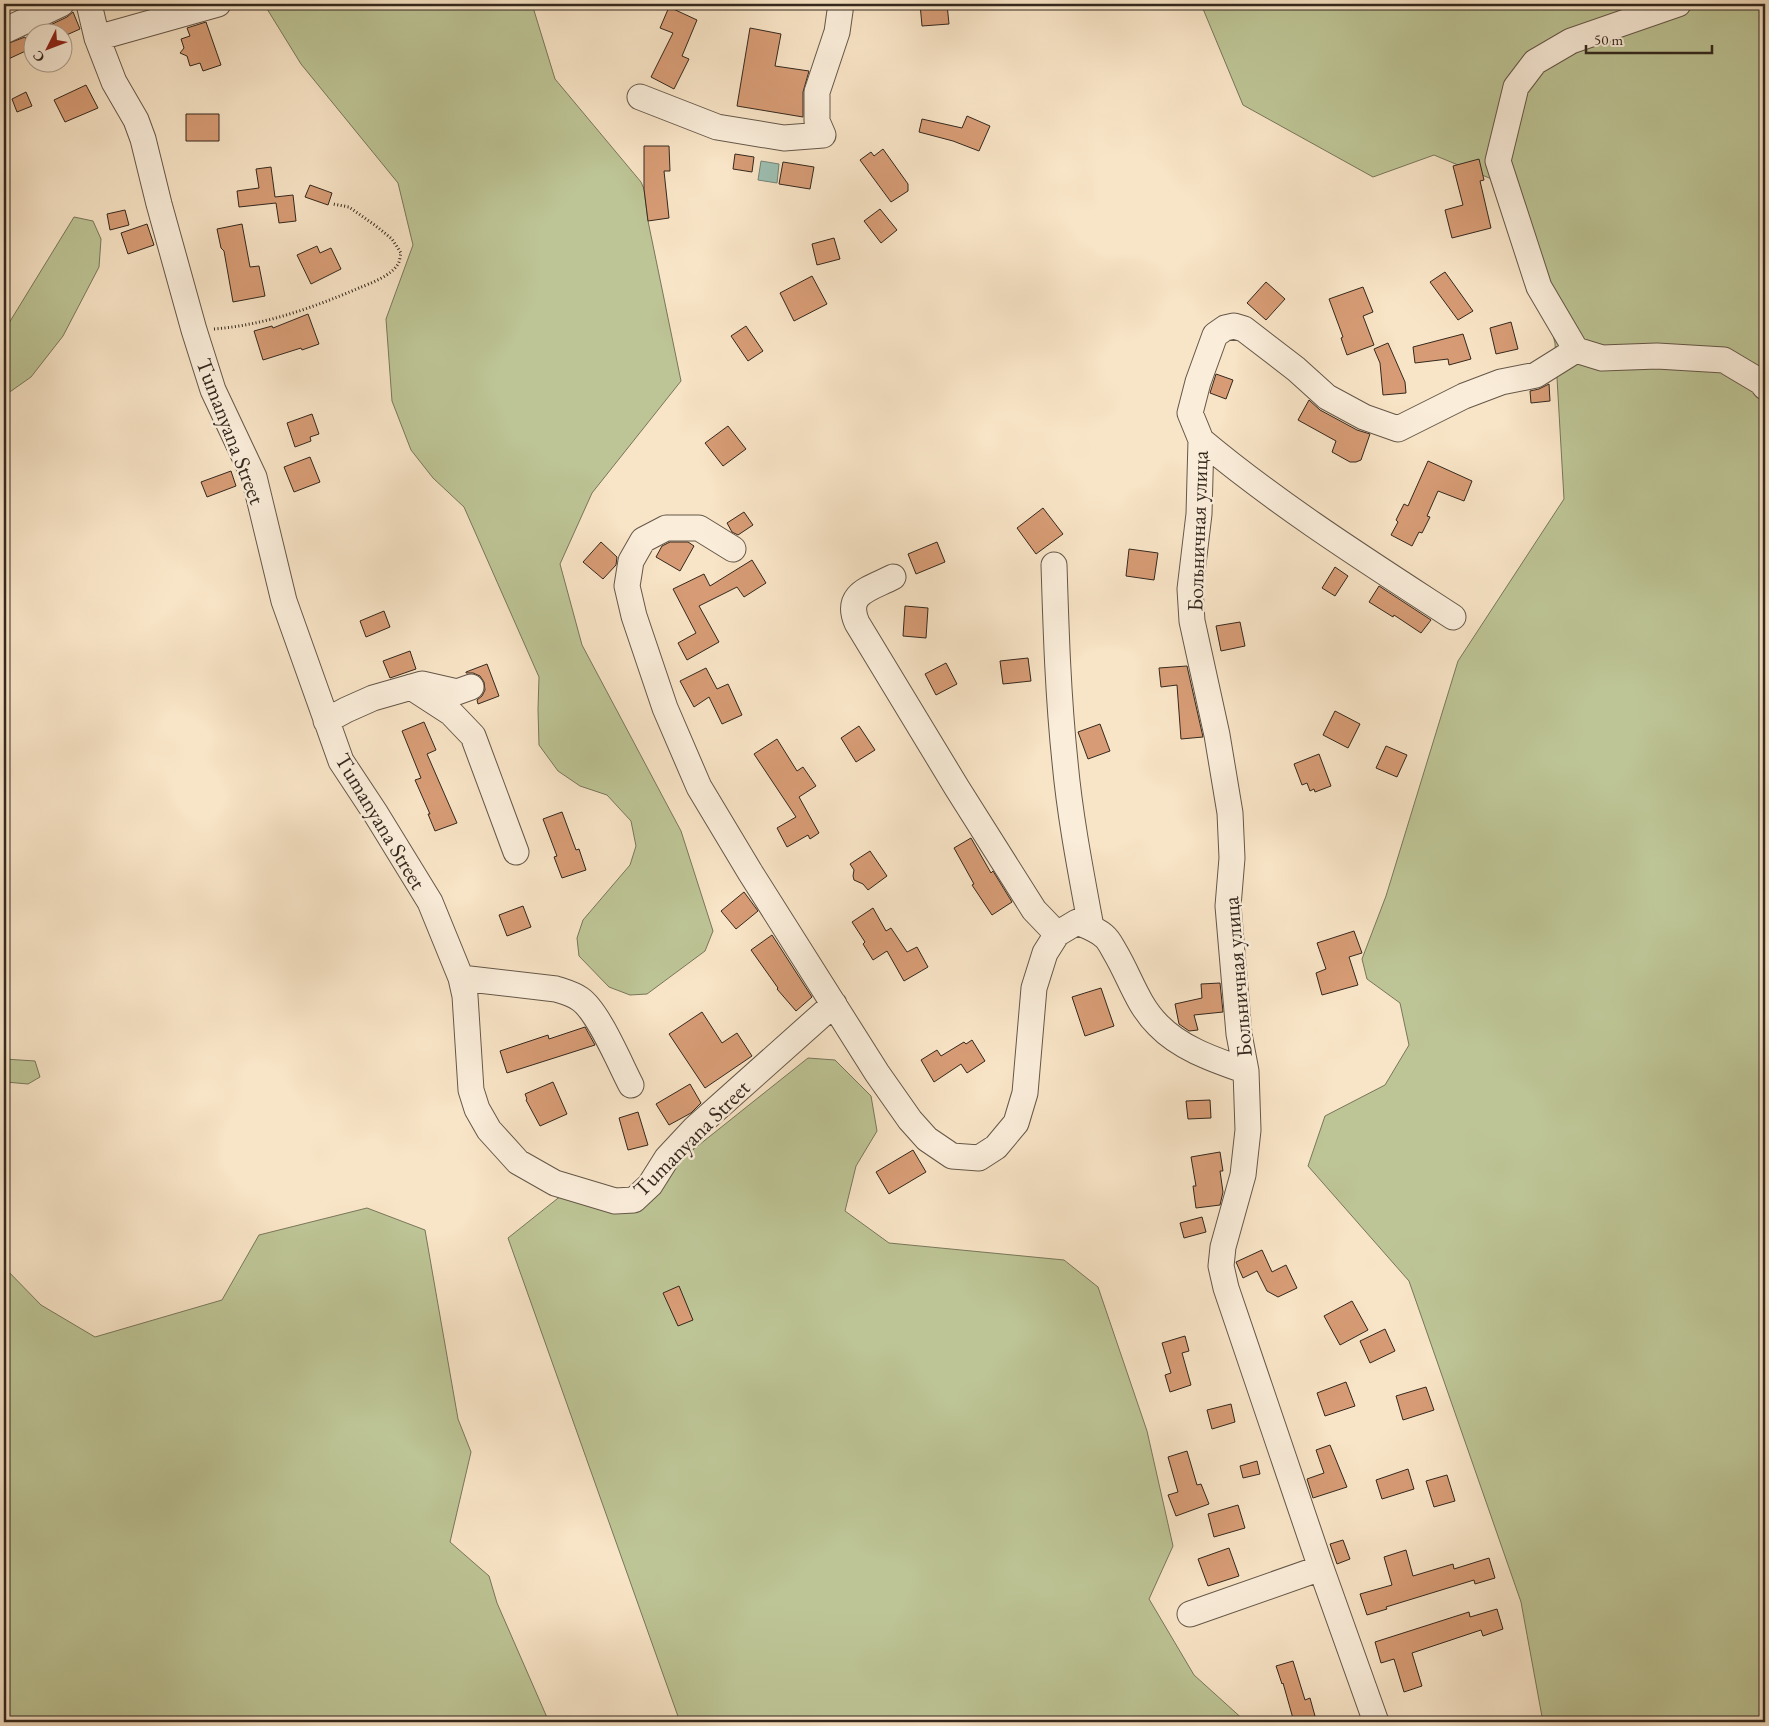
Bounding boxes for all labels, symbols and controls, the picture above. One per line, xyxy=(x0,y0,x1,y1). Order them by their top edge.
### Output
north arrow xyxy=(22,22,72,72)
scale bar xyxy=(1586,22,1713,54)
text: 50 m xyxy=(1594,30,1623,49)
text: С xyxy=(28,47,48,66)
street label: Tumanyana Street xyxy=(189,354,272,508)
street label: Больничная улица xyxy=(1180,450,1215,612)
street label: Tumanyana Street xyxy=(328,748,433,895)
street label: Больничная улица xyxy=(1216,895,1259,1059)
street label: Tumanyana Street xyxy=(627,1074,756,1203)

